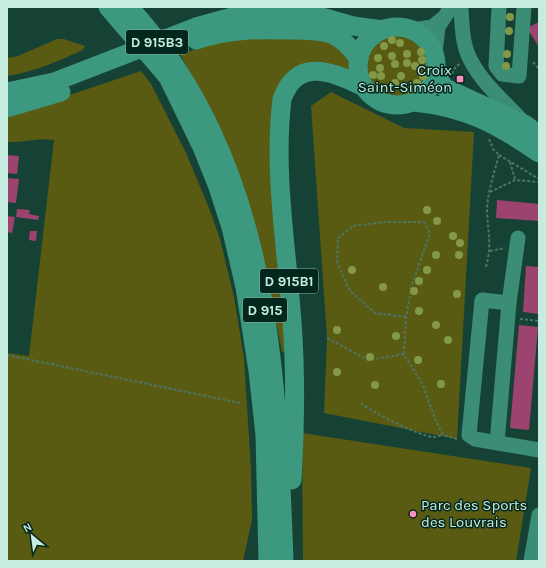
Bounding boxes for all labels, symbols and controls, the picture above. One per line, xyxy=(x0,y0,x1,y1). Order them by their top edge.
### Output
road number: D 915B3 xyxy=(126,30,188,54)
place label: Croix Saint-Siméon xyxy=(358,61,452,96)
marker: Croix Saint-Siméon xyxy=(455,74,465,84)
road number: D 915B1 xyxy=(260,269,318,293)
road number: D 915 xyxy=(243,298,287,322)
place label: Parc des Sports des Louvrais xyxy=(421,496,527,531)
marker: Parc des Sports des Louvrais xyxy=(408,509,418,519)
north arrow xyxy=(12,516,52,556)
text: N xyxy=(21,520,34,535)

